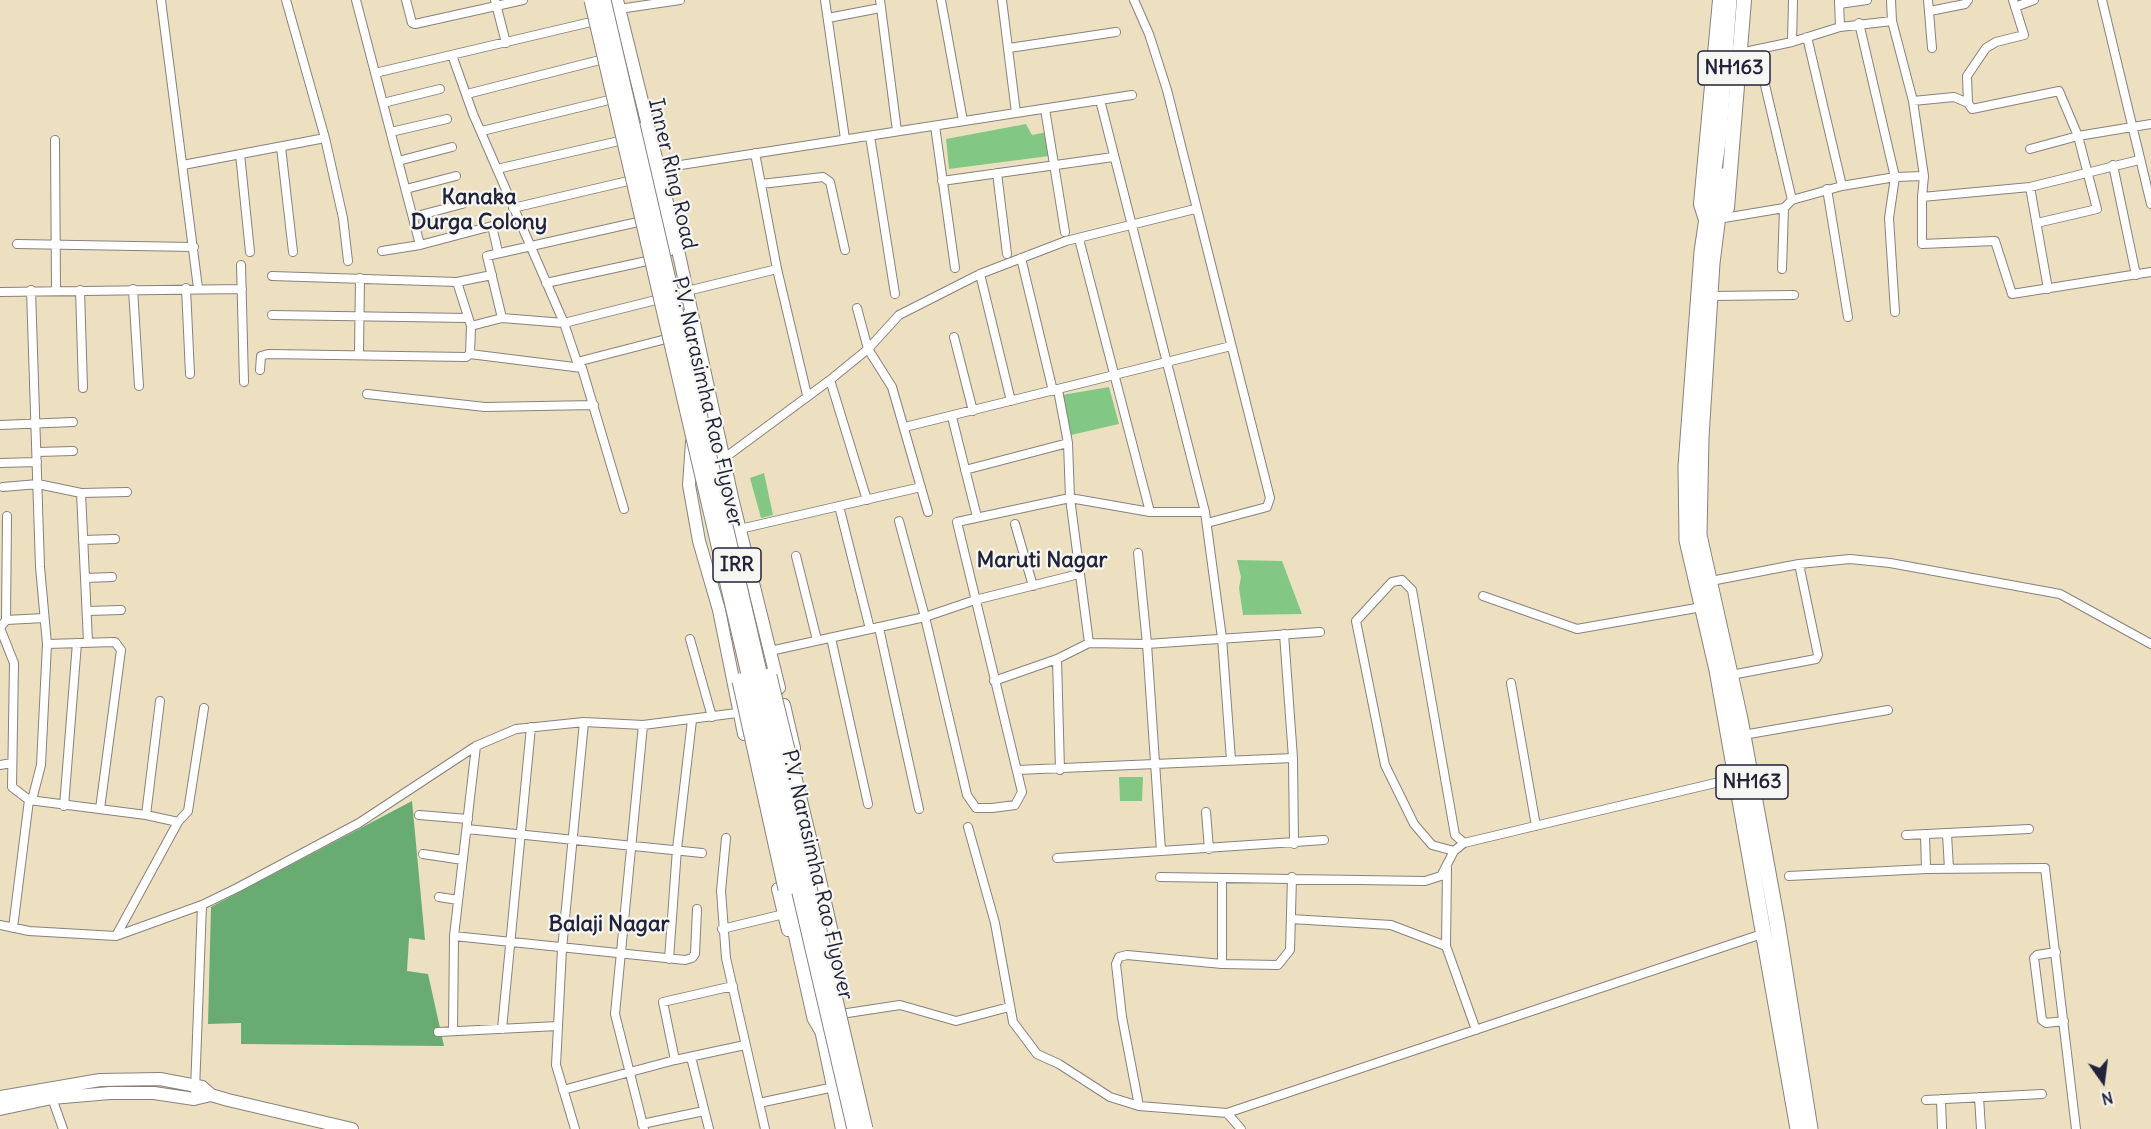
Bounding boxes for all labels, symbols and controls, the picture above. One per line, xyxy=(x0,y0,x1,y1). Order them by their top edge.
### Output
road number: NH163 xyxy=(1698,51,1770,85)
street label: Inner Ring Road xyxy=(642,96,702,252)
district label: Kanaka Durga Colony xyxy=(411,185,547,236)
street label: P.V. Narasimha Rao Flyover xyxy=(666,274,748,530)
road number: IRR xyxy=(713,548,761,582)
district label: Maruti Nagar xyxy=(977,548,1107,574)
street label: P.V. Narasimha Rao Flyover xyxy=(776,747,858,1003)
road number: NH163 xyxy=(1716,765,1788,799)
district label: Balaji Nagar xyxy=(549,912,669,938)
north arrow xyxy=(2073,1051,2133,1111)
text: N xyxy=(2100,1087,2115,1110)

